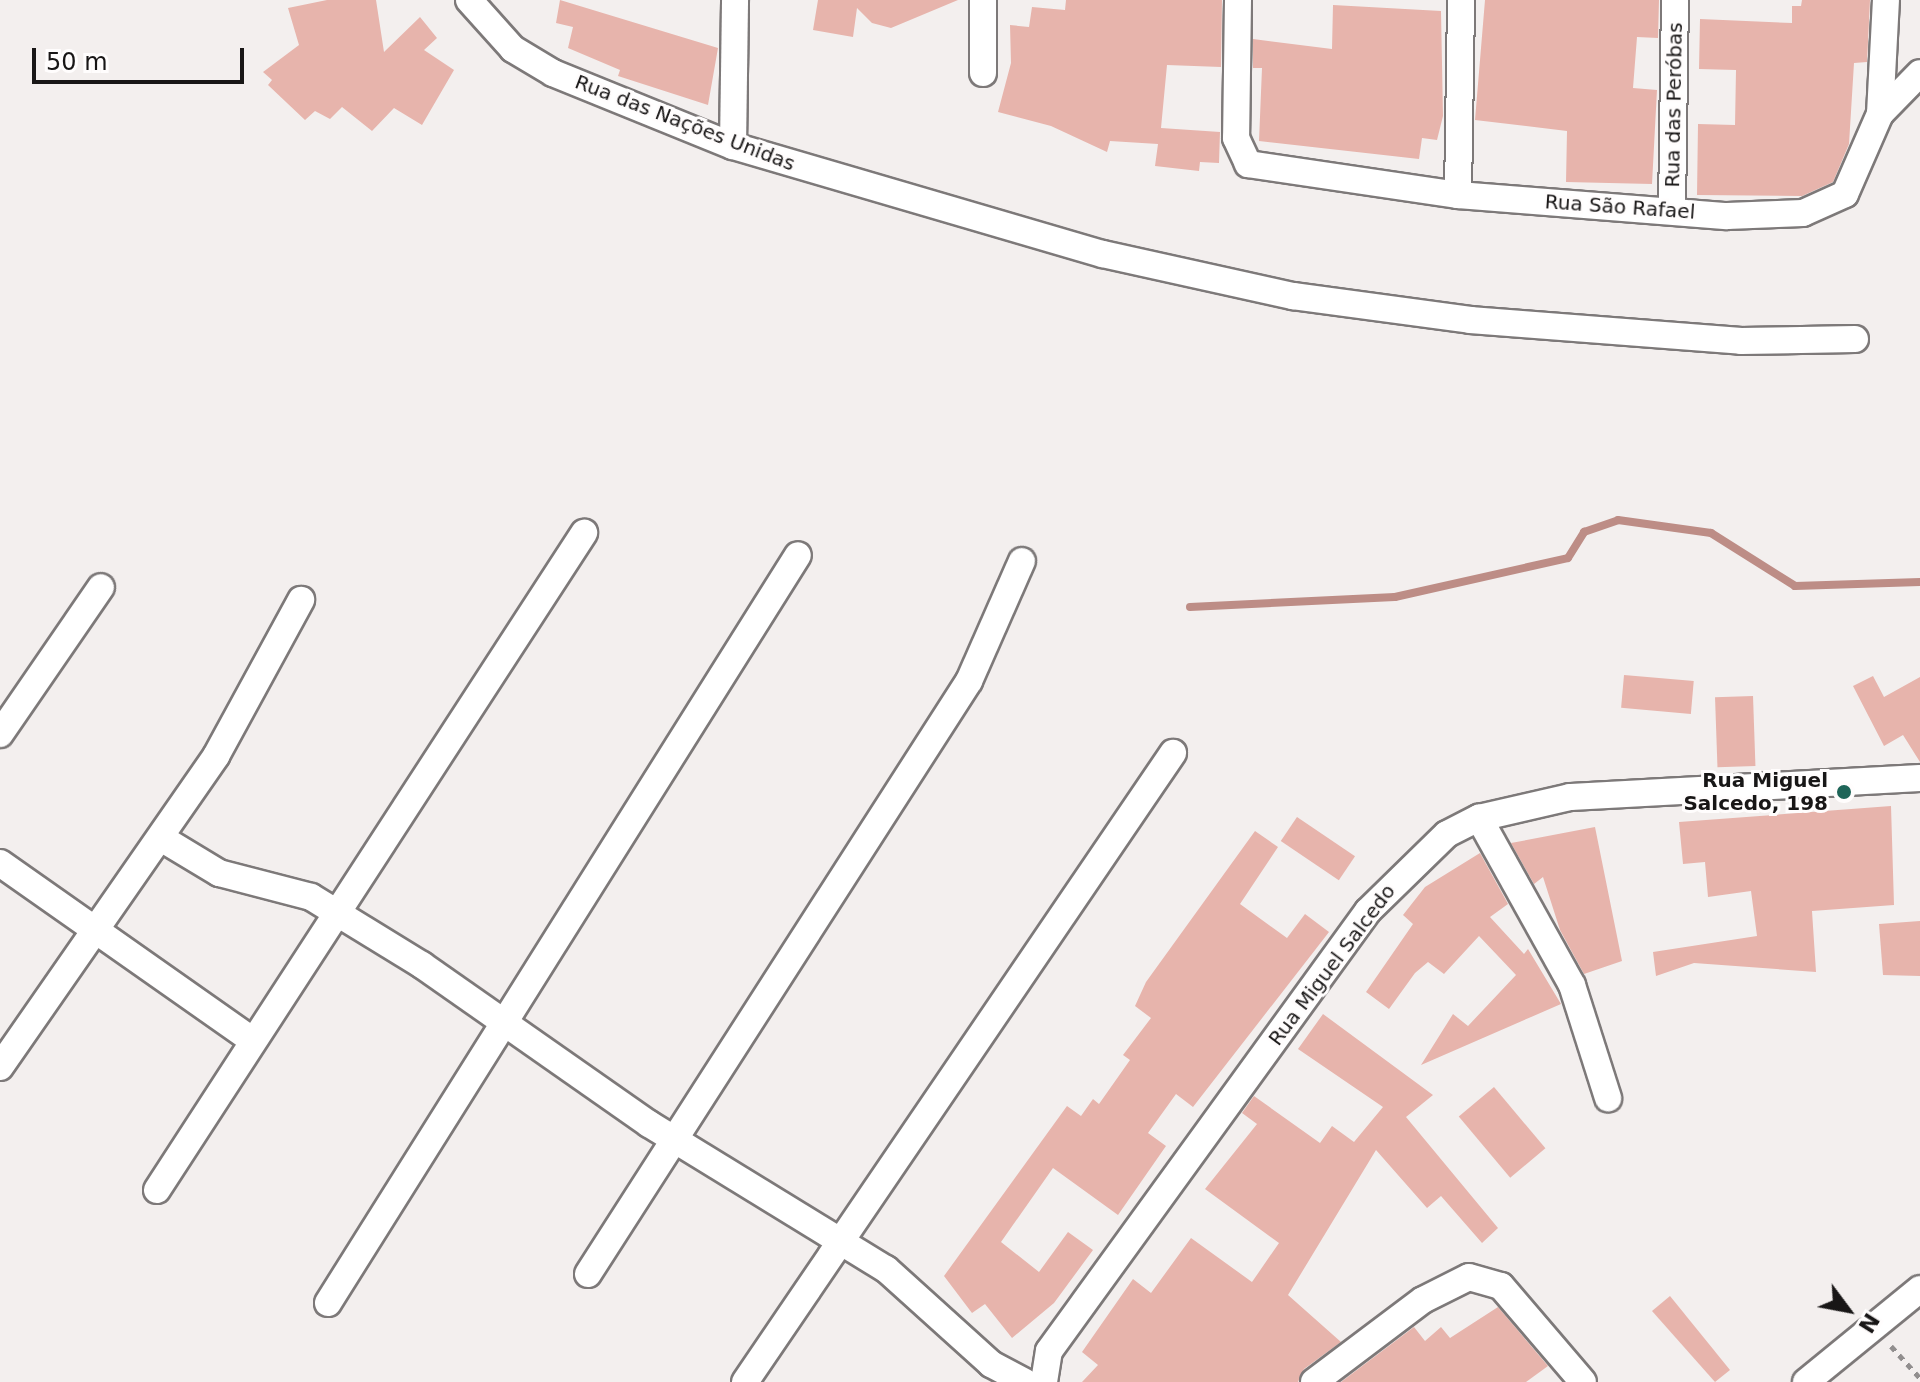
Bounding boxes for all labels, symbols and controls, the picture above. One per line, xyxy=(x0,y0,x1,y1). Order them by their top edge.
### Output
street label: Rua das Peróbas xyxy=(1661,22,1687,188)
scale bar xyxy=(36,32,248,82)
text: 50 m xyxy=(46,48,108,76)
street label: Rua das Nações Unidas xyxy=(572,70,798,176)
street label: Rua São Rafael xyxy=(1544,190,1696,224)
place label: Rua Miguel Salcedo, 198 xyxy=(1683,768,1828,815)
marker: Rua Miguel Salcedo, 198 xyxy=(1835,783,1853,801)
street label: Rua Miguel Salcedo xyxy=(1264,880,1400,1050)
north arrow xyxy=(1808,1270,1888,1350)
text: N xyxy=(1853,1309,1884,1337)

